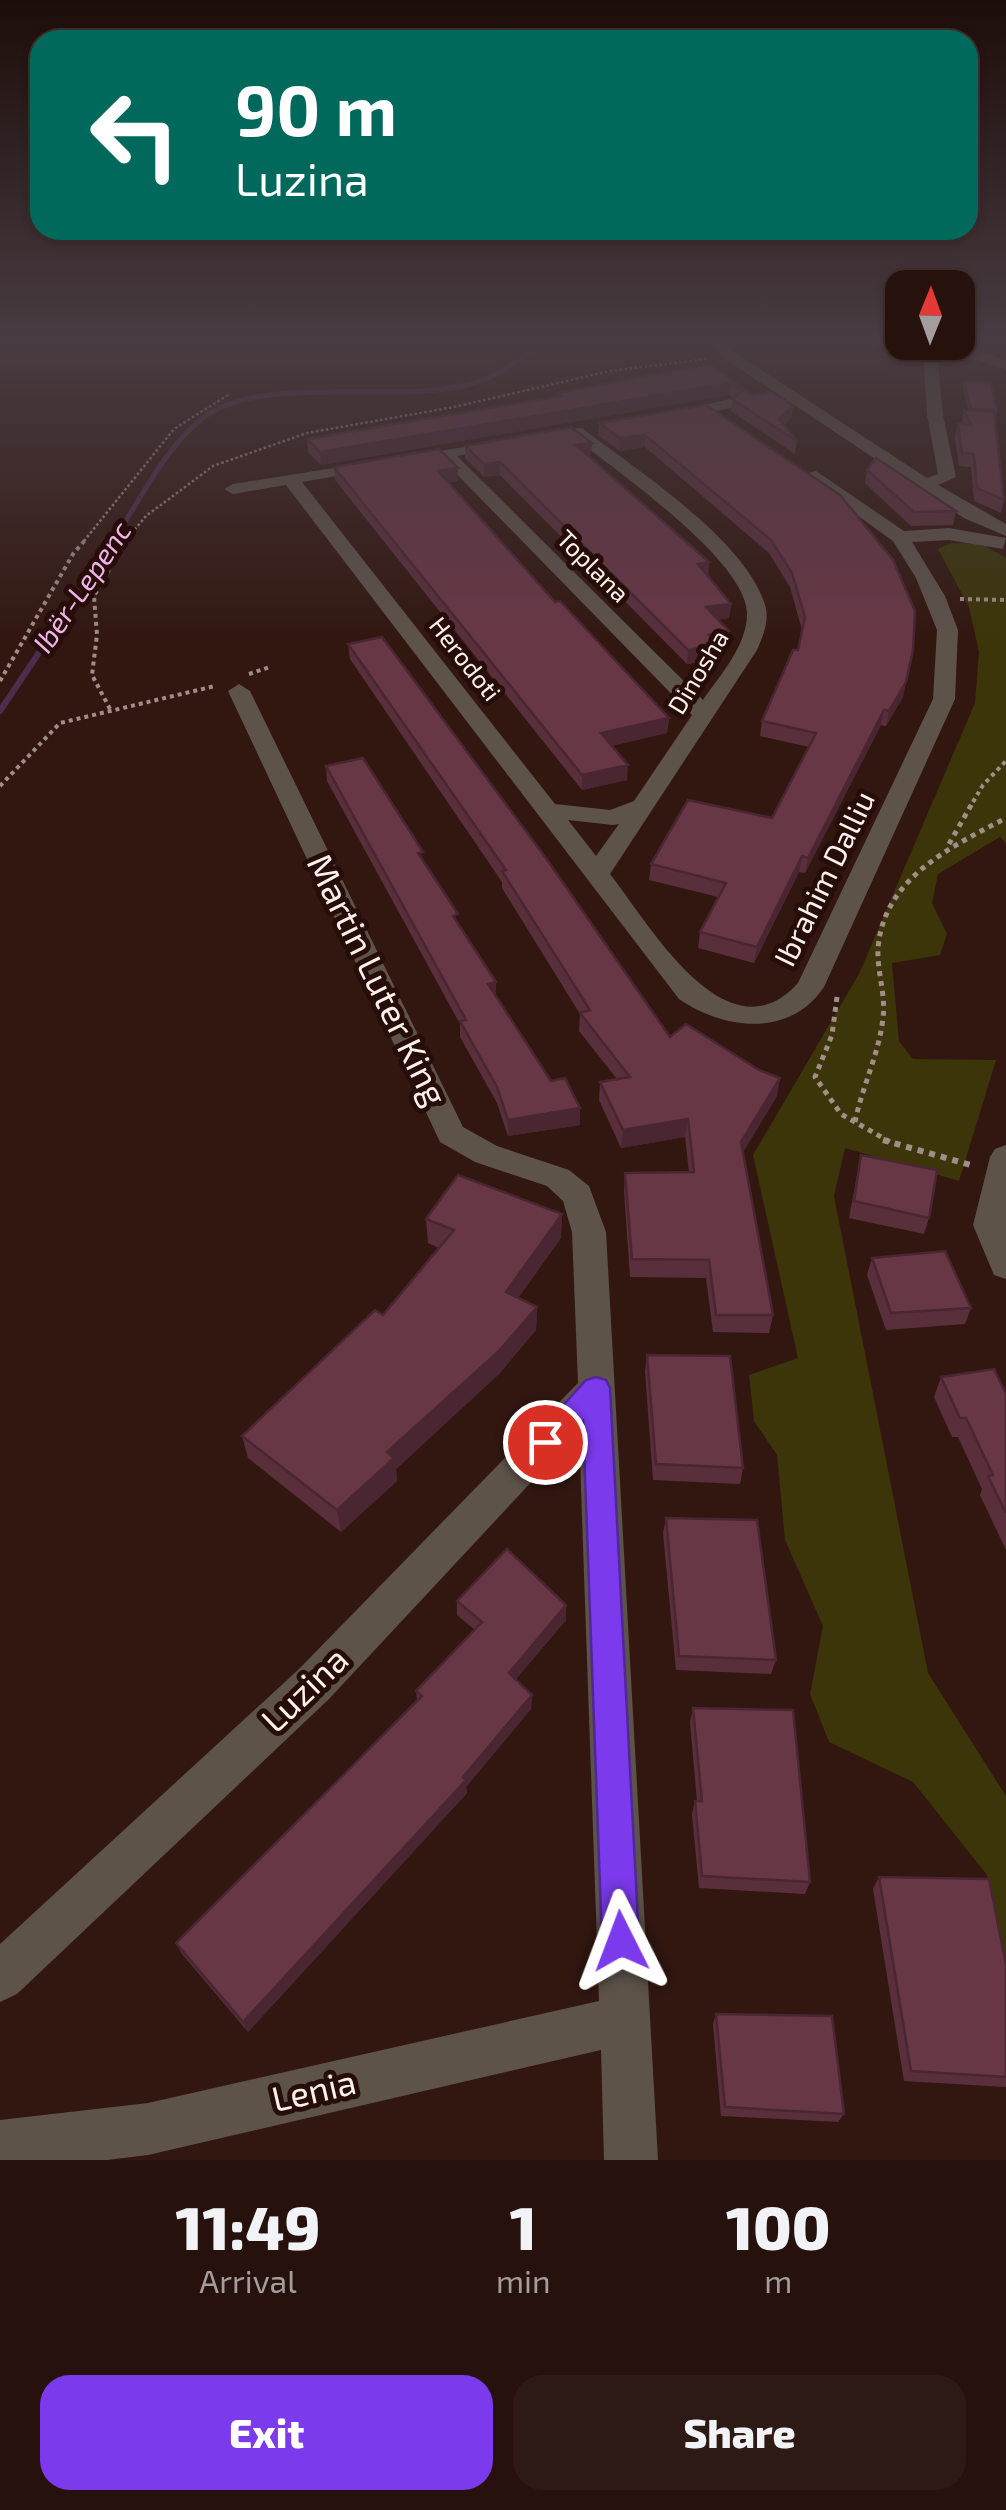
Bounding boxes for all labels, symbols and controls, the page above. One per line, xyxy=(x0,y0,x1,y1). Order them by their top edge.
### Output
text: 90 m xyxy=(235,66,397,150)
icon: left xyxy=(70,70,200,200)
text: Luzina xyxy=(235,151,369,205)
north arrow xyxy=(885,270,975,360)
map controls xyxy=(885,270,975,360)
water label: Ibër-Lepenc xyxy=(25,514,137,658)
street label: Toplana xyxy=(551,523,636,608)
street label: Herodoti xyxy=(424,610,508,706)
street label: Dinosha xyxy=(660,624,734,719)
street label: Ibrahim Dalliu xyxy=(765,785,881,971)
street label: Martin Luter King xyxy=(300,847,458,1112)
pin xyxy=(503,1400,588,1485)
icon: arrive xyxy=(518,1415,573,1470)
street label: Luzina xyxy=(252,1637,356,1740)
position arrow xyxy=(569,1889,673,1993)
street label: Lenia xyxy=(267,2059,360,2119)
text: 11:49 xyxy=(175,2190,321,2262)
text: 1 xyxy=(510,2190,537,2262)
text: 100 xyxy=(726,2190,831,2262)
text: Arrival xyxy=(199,2261,297,2299)
text: min xyxy=(496,2261,551,2299)
text: m xyxy=(764,2261,792,2299)
button: Exit xyxy=(40,2375,493,2490)
button: Share xyxy=(513,2375,966,2490)

